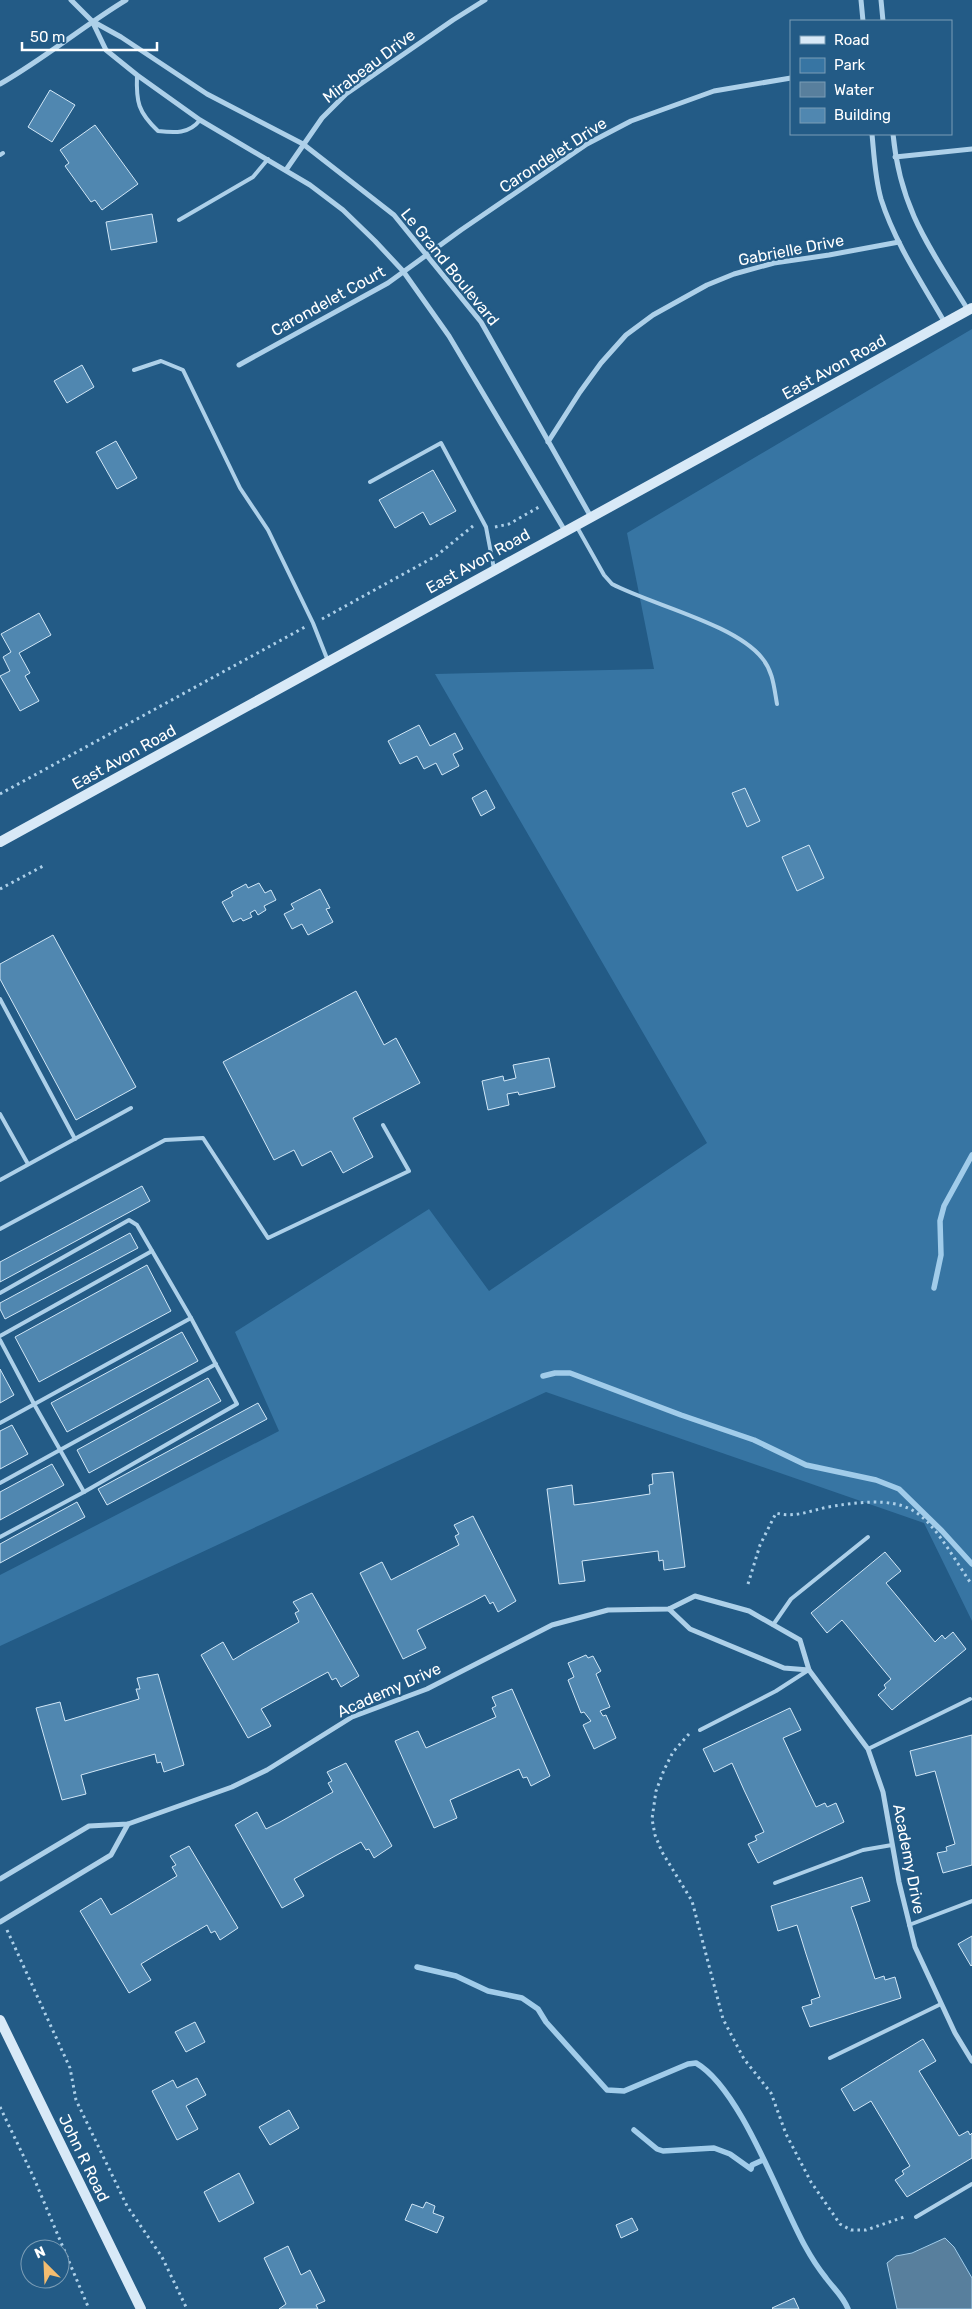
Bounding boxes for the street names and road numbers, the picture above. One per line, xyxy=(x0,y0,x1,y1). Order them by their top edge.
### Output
street label: Mirabeau Drive xyxy=(319,25,419,107)
street label: Carondelet Drive xyxy=(496,113,610,197)
street label: Le Grand Boulevard xyxy=(397,205,503,329)
street label: Gabrielle Drive xyxy=(737,230,846,270)
street label: Carondelet Court xyxy=(268,262,388,340)
street label: East Avon Road xyxy=(779,331,889,403)
street label: East Avon Road xyxy=(423,525,533,597)
street label: East Avon Road xyxy=(69,721,179,793)
street label: Academy Drive xyxy=(334,1659,444,1721)
street label: Academy Drive xyxy=(889,1802,929,1916)
street label: John R Road xyxy=(55,2111,113,2205)

